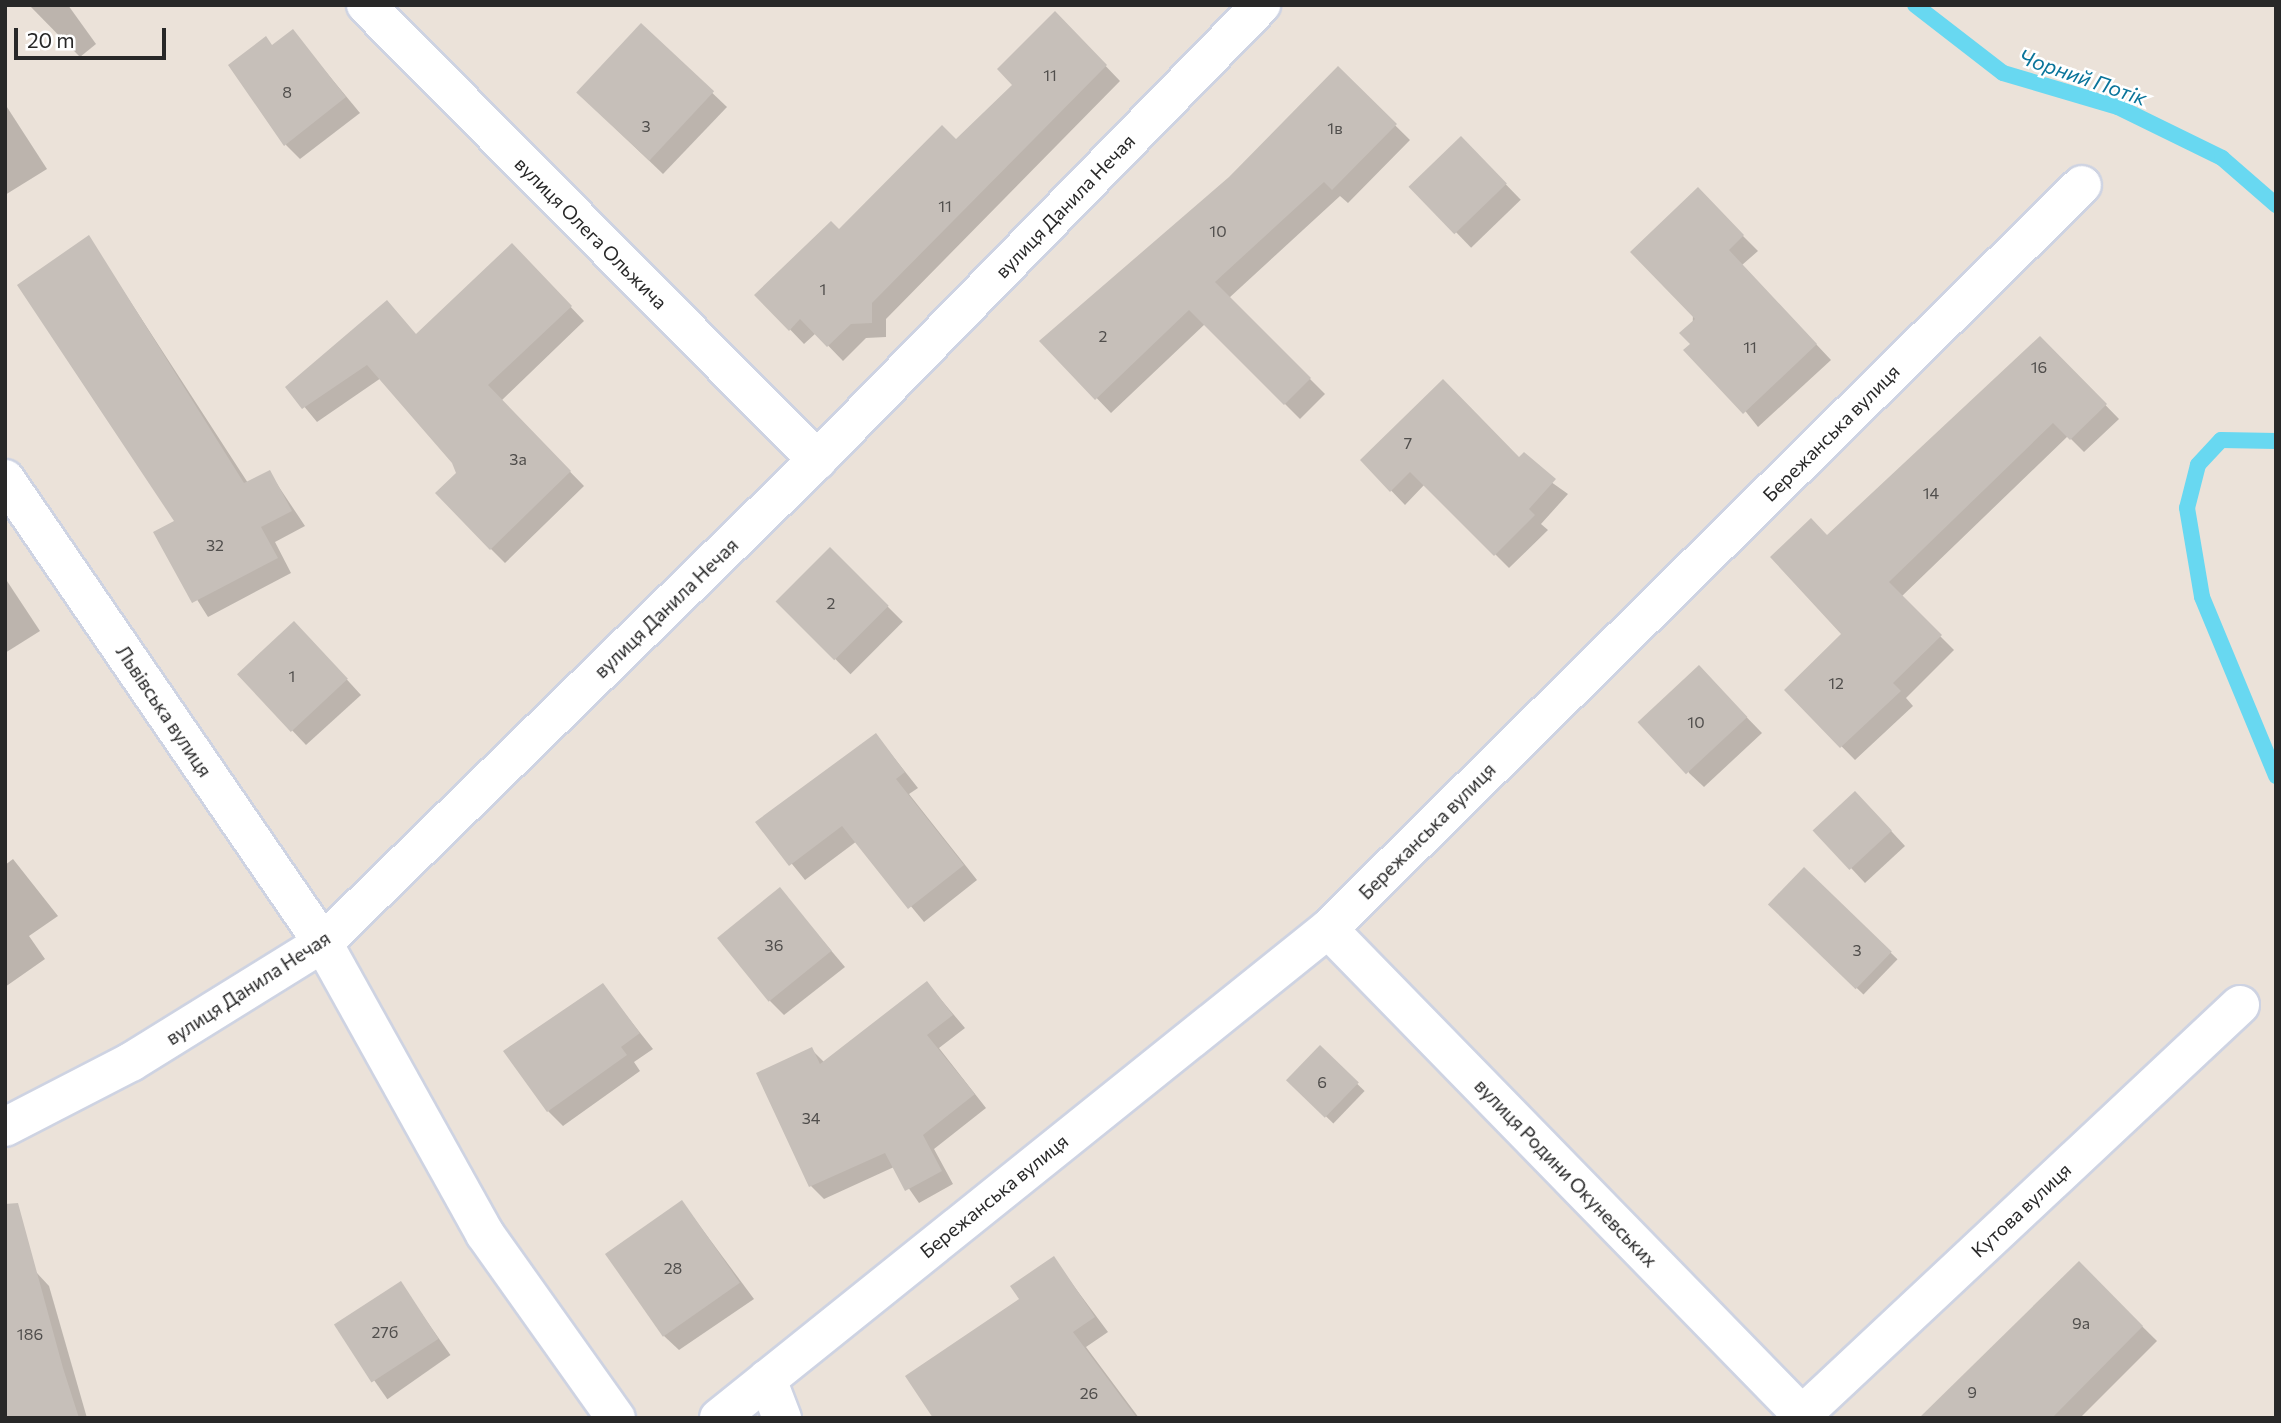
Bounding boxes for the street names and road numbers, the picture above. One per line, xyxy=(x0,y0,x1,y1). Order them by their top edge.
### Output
street label: вулиця Данила Нечая xyxy=(991,129,1139,283)
street label: вулиця Олега Ольжича xyxy=(510,152,672,314)
street label: Бережанська вулиця xyxy=(1758,360,1904,506)
street label: вулиця Данила Нечая xyxy=(589,534,743,682)
street label: Львівська вулиця xyxy=(111,641,217,781)
street label: Бережанська вулиця xyxy=(1354,758,1500,904)
street label: вулиця Данила Нечая xyxy=(162,926,334,1050)
street label: вулиця Родини Окуневських xyxy=(1470,1074,1662,1272)
street label: Бережанська вулиця xyxy=(915,1129,1073,1263)
street label: Кутова вулиця xyxy=(1966,1158,2076,1262)

